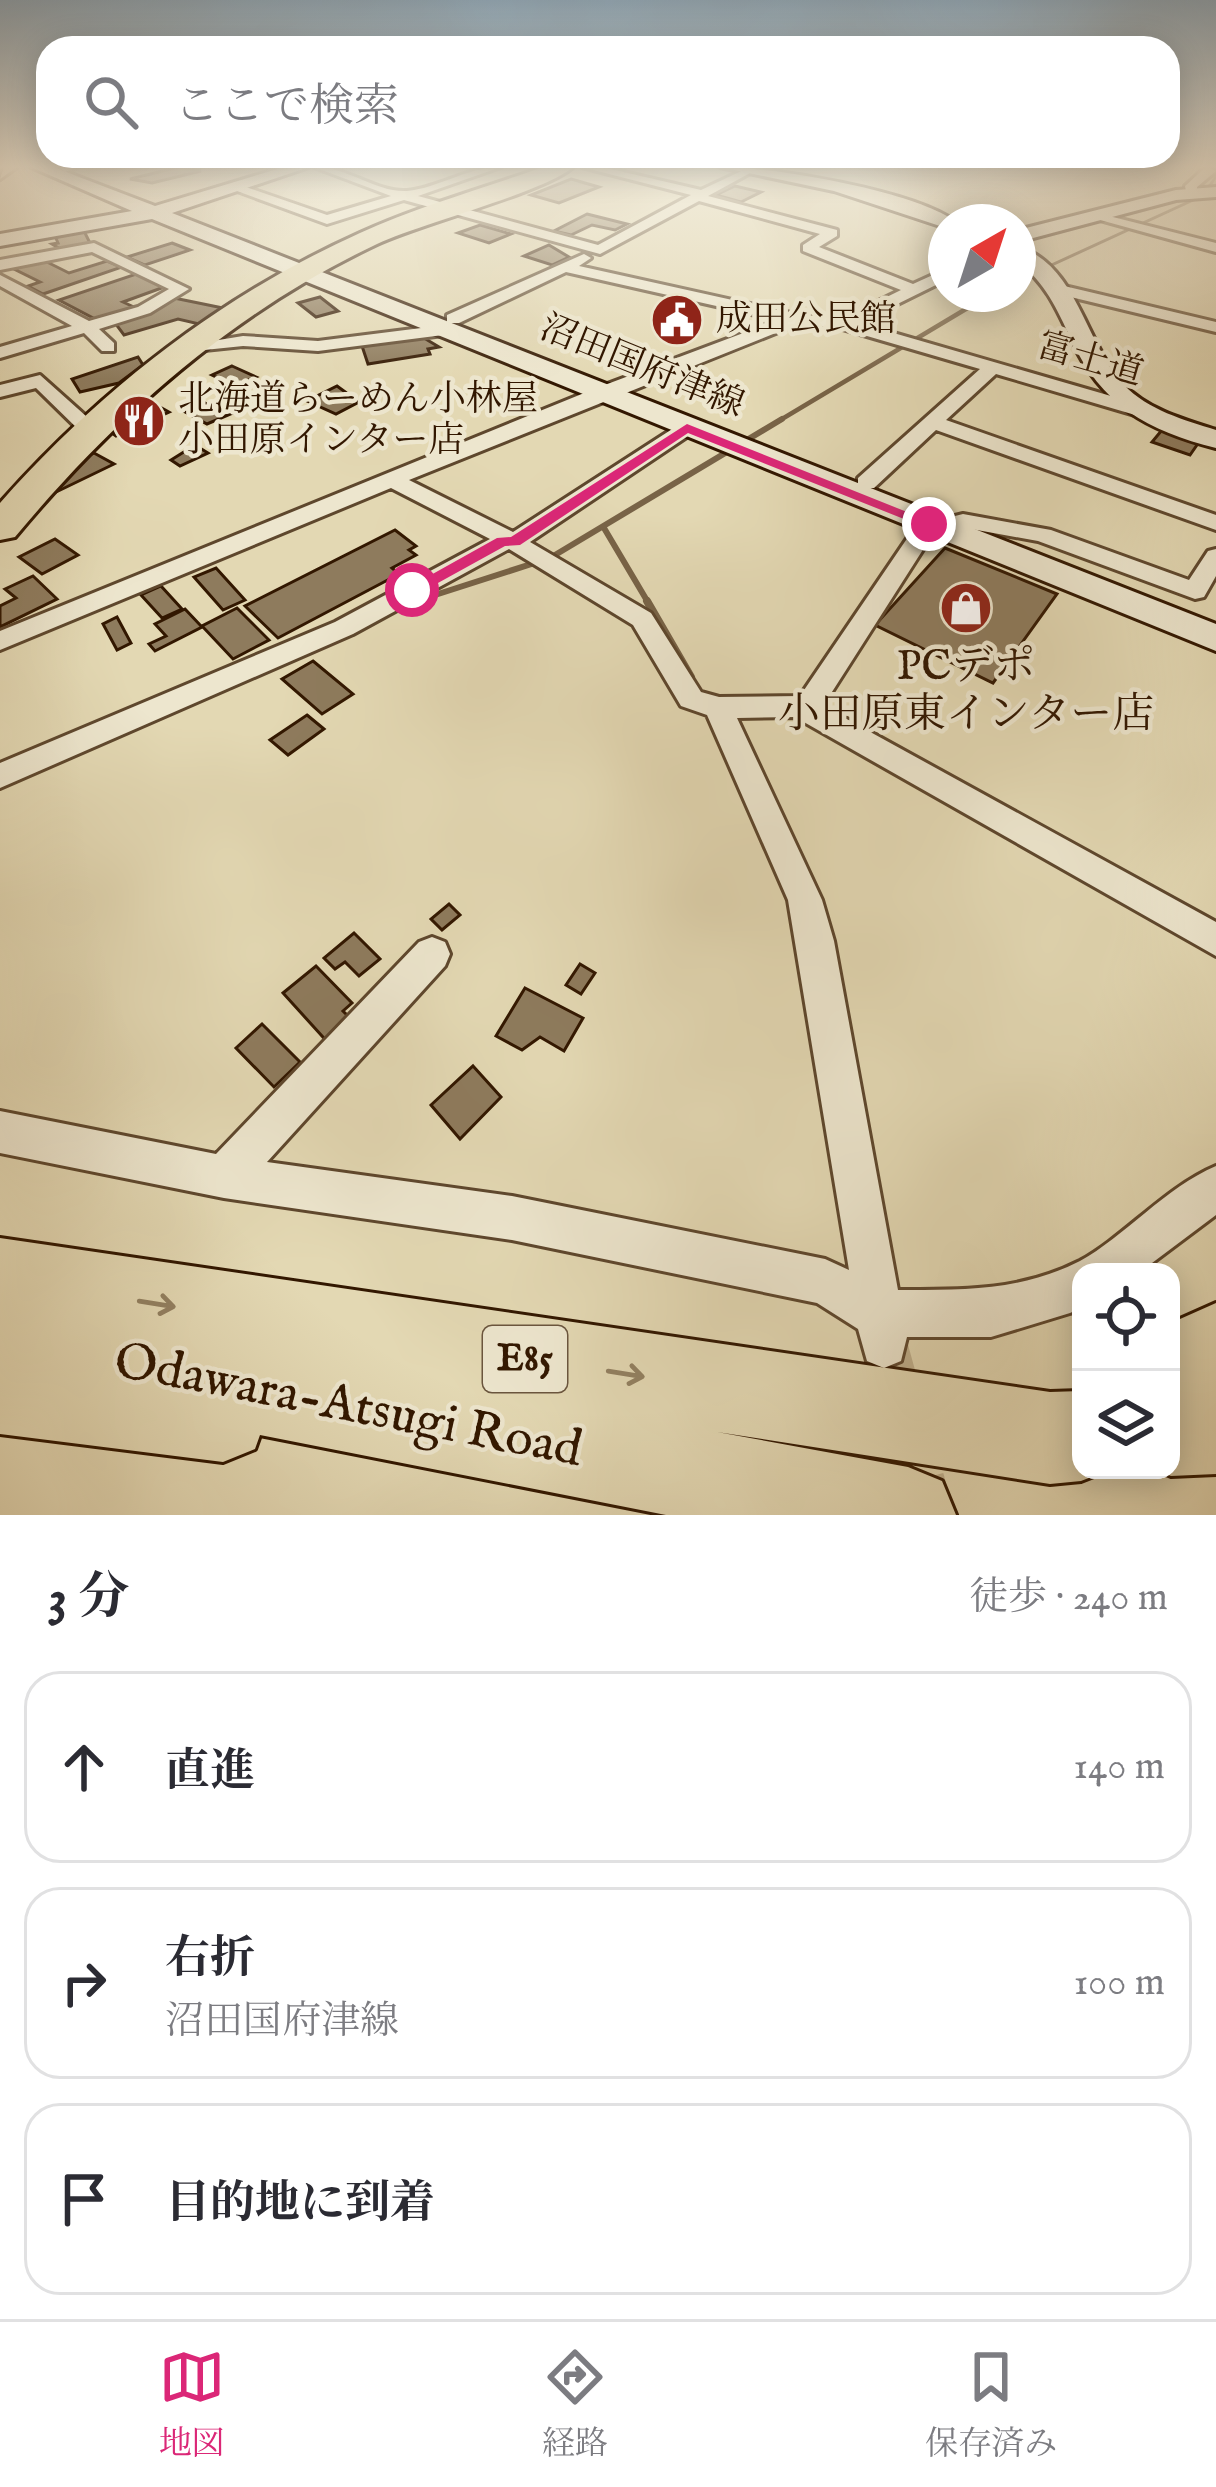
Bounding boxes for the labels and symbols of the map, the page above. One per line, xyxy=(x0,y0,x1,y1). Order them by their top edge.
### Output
north arrow xyxy=(928,204,1036,312)
public building icon: 成田公民館 xyxy=(649,292,705,348)
place label: 成田公民館 xyxy=(716,297,896,343)
street label: 沼田国府津線 xyxy=(533,305,751,429)
street label: 富士道 xyxy=(1032,323,1148,397)
place label: 北海道らーめん小林屋 小田原インター店 xyxy=(178,377,538,464)
restaurant icon: 北海道らーめん小林屋 小田原インター店 xyxy=(111,393,167,449)
route end xyxy=(902,497,956,551)
route start xyxy=(385,563,439,617)
shop icon: PCデポ 小田原東インター店 xyxy=(938,580,994,636)
place label: PCデポ 小田原東インター店 xyxy=(778,641,1154,742)
one-way arrow xyxy=(137,1293,176,1316)
road number: E85 xyxy=(483,1326,567,1392)
street label: Odawara-Atsugi Road xyxy=(109,1330,588,1484)
one-way arrow xyxy=(606,1363,645,1386)

